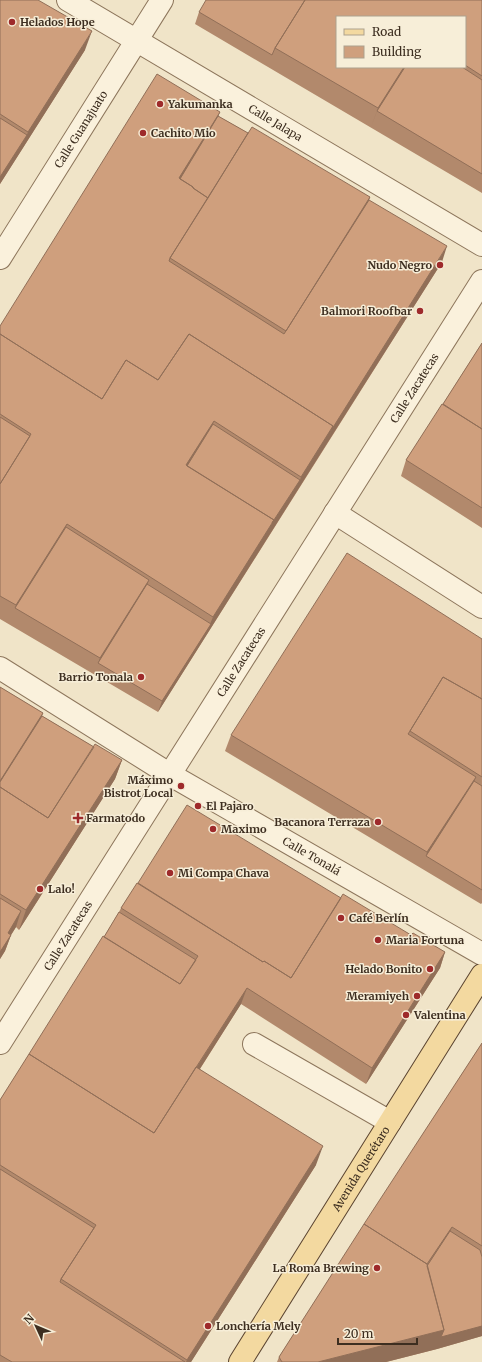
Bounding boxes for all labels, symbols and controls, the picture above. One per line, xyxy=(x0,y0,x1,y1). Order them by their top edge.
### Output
place label: Helados Hope xyxy=(20,15,95,29)
legend xyxy=(336,16,466,68)
marker: Helados Hope xyxy=(7,17,17,27)
text: Road xyxy=(372,24,401,39)
text: Building xyxy=(372,44,422,59)
street label: Calle Guanajuato xyxy=(51,87,111,171)
place label: Yakumanka xyxy=(167,97,233,111)
marker: Yakumanka xyxy=(155,99,165,109)
street label: Calle Jalapa xyxy=(246,101,305,144)
place label: Cachito Mio xyxy=(151,126,216,140)
marker: Cachito Mio xyxy=(138,128,148,138)
place label: Nudo Negro xyxy=(368,258,432,272)
marker: Nudo Negro xyxy=(435,260,445,270)
place label: Balmori Roofbar xyxy=(321,304,412,318)
marker: Balmori Roofbar xyxy=(415,306,425,316)
street label: Calle Zacatecas xyxy=(387,351,442,426)
street label: Calle Zacatecas xyxy=(214,624,268,699)
place label: Barrio Tonala xyxy=(58,670,133,684)
marker: Barrio Tonala xyxy=(136,672,146,682)
place label: Máximo Bistrot Local xyxy=(104,773,173,800)
marker: Máximo Bistrot Local xyxy=(176,781,186,791)
place label: El Pajaro xyxy=(206,799,254,813)
marker: El Pajaro xyxy=(193,801,203,811)
place label: Farmatodo xyxy=(86,811,146,825)
marker: Farmatodo xyxy=(73,813,83,823)
place label: Bacanora Terraza xyxy=(274,815,370,829)
marker: Bacanora Terraza xyxy=(373,817,383,827)
place label: Maximo xyxy=(221,822,267,836)
marker: Maximo xyxy=(208,824,218,834)
street label: Calle Tonalá xyxy=(280,834,343,878)
place label: Mi Compa Chava xyxy=(178,866,269,880)
marker: Mi Compa Chava xyxy=(165,868,175,878)
place label: Lalo! xyxy=(48,882,75,896)
marker: Lalo! xyxy=(35,884,45,894)
street label: Calle Zacatecas xyxy=(41,898,95,973)
place label: Café Berlín xyxy=(349,911,409,925)
marker: Café Berlín xyxy=(336,913,346,923)
place label: Maria Fortuna xyxy=(386,933,464,947)
marker: Maria Fortuna xyxy=(373,935,383,945)
place label: Helado Bonito xyxy=(345,962,422,976)
marker: Helado Bonito xyxy=(425,964,435,974)
place label: Meramiyeh xyxy=(347,989,410,1003)
marker: Meramiyeh xyxy=(412,991,422,1001)
place label: Valentina xyxy=(413,1008,466,1022)
marker: Valentina xyxy=(401,1010,411,1020)
street label: Avenida Querétaro xyxy=(329,1123,393,1215)
place label: La Roma Brewing xyxy=(273,1261,369,1275)
marker: La Roma Brewing xyxy=(372,1263,382,1273)
north arrow xyxy=(16,1306,56,1346)
text: N xyxy=(21,1311,37,1327)
place label: Lonchería Mely xyxy=(216,1319,301,1333)
scale bar xyxy=(338,1320,417,1346)
marker: Lonchería Mely xyxy=(203,1321,213,1331)
text: 20 m xyxy=(344,1326,373,1341)

